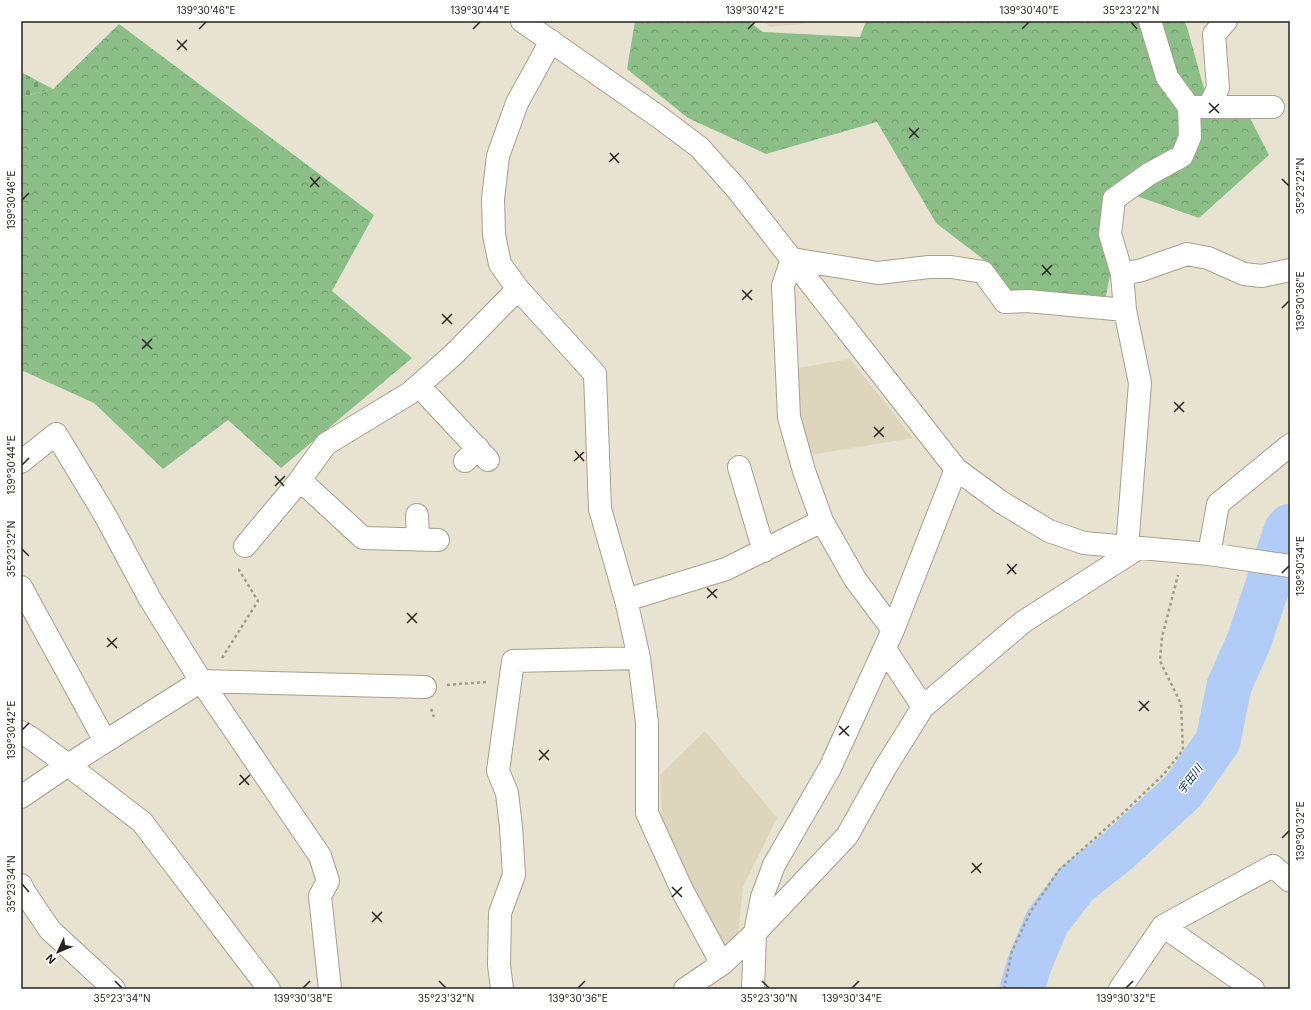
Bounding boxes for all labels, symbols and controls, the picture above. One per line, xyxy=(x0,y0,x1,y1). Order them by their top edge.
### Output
text: 139°30'46"E xyxy=(176,4,236,16)
text: 139°30'44"E xyxy=(450,4,510,16)
text: 139°30'42"E xyxy=(725,4,785,16)
text: 139°30'40"E xyxy=(999,4,1059,16)
text: 35°23'22"N xyxy=(1103,4,1159,16)
text: 35°23'22"N xyxy=(1294,158,1306,214)
text: 139°30'46"E xyxy=(5,170,17,230)
text: 139°30'36"E xyxy=(1294,271,1306,331)
text: 139°30'44"E xyxy=(5,435,17,495)
text: 35°23'32"N xyxy=(5,521,17,577)
text: 139°30'34"E xyxy=(1294,536,1306,596)
text: 139°30'42"E xyxy=(5,700,17,760)
water label: 宇田川 xyxy=(1174,761,1206,796)
text: 139°30'32"E xyxy=(1294,801,1306,861)
text: 35°23'34"N xyxy=(5,856,17,912)
north arrow xyxy=(38,932,78,972)
text: N xyxy=(43,951,59,967)
text: 35°23'34"N xyxy=(94,992,150,1004)
text: 139°30'38"E xyxy=(273,992,333,1004)
text: 35°23'32"N xyxy=(418,992,474,1004)
text: 139°30'36"E xyxy=(548,992,608,1004)
text: 35°23'30"N xyxy=(741,992,797,1004)
text: 139°30'34"E xyxy=(822,992,882,1004)
text: 139°30'32"E xyxy=(1096,992,1156,1004)

